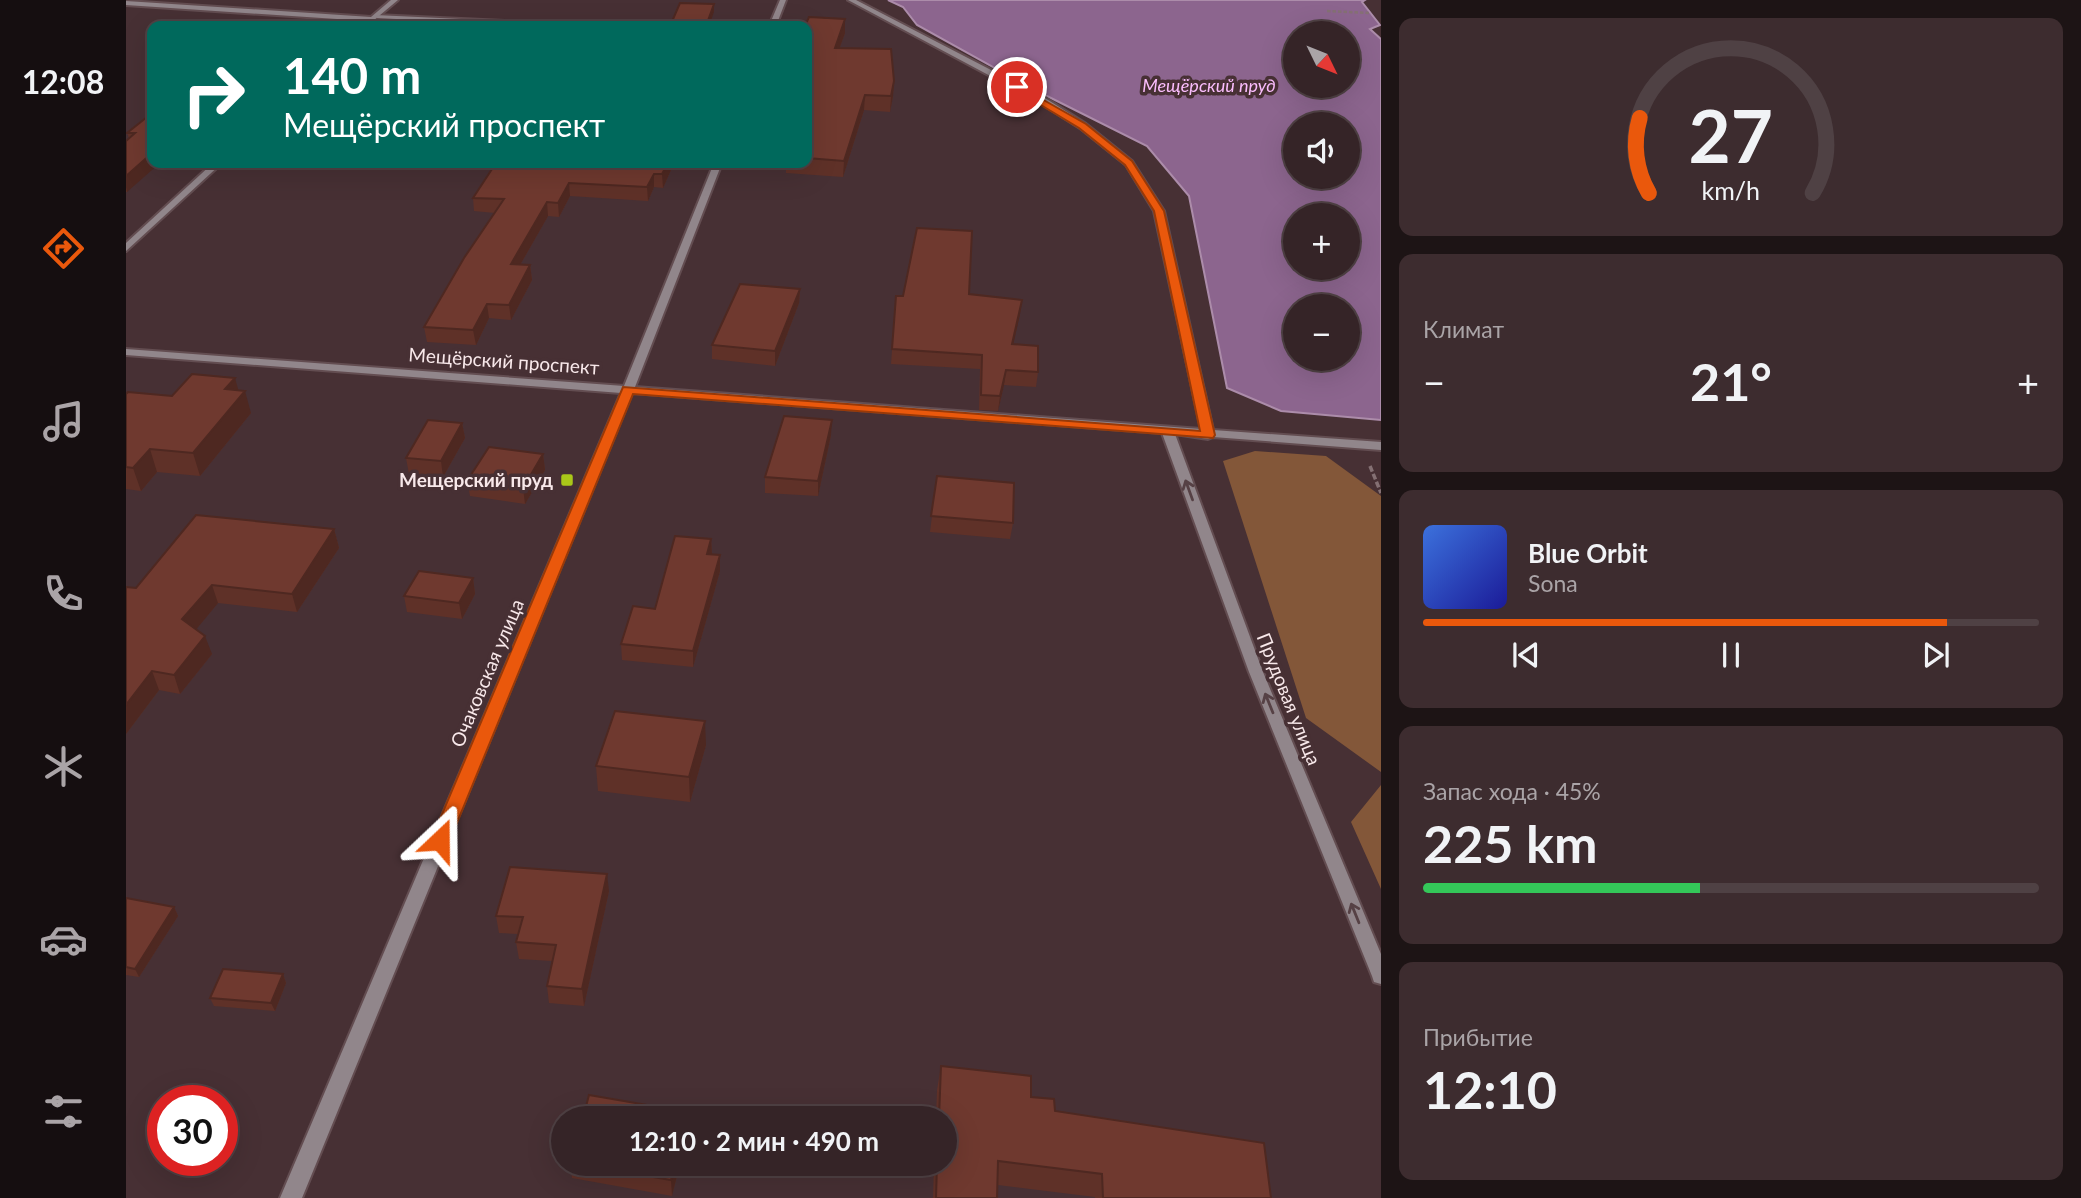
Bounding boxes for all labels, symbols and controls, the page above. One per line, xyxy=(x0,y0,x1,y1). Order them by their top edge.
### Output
north arrow xyxy=(1283,21,1360,98)
map controls xyxy=(1283,21,1360,371)
text: 140 m xyxy=(283,46,421,104)
icon: right xyxy=(168,49,259,140)
pin xyxy=(987,57,1047,117)
text: 12:08 xyxy=(22,62,104,101)
icon: arrive xyxy=(998,68,1036,106)
water label: Мещёрский пруд xyxy=(1142,74,1276,96)
text: 27 xyxy=(1689,91,1773,179)
text: Мещёрский проспект xyxy=(283,105,605,144)
button: sound xyxy=(1283,112,1360,189)
text: km/h xyxy=(1702,175,1760,205)
button: + xyxy=(1283,203,1360,280)
icon: directions xyxy=(39,224,88,273)
button: − xyxy=(1283,294,1360,371)
text: Климат xyxy=(1423,315,1504,343)
street label: Мещёрский проспект xyxy=(408,342,601,379)
text: 21° xyxy=(1690,350,1772,412)
text: − xyxy=(1423,359,1445,405)
text: + xyxy=(2017,359,2039,405)
icon: music xyxy=(39,397,88,446)
place label: Мещерский пруд xyxy=(399,468,553,491)
marker: Мещерский пруд xyxy=(559,472,575,488)
one-way arrow xyxy=(1181,479,1194,501)
text: Blue Orbit xyxy=(1528,537,1648,569)
icon: phone xyxy=(39,569,88,618)
text: Sona xyxy=(1528,569,1578,597)
street label: Очаковская улица xyxy=(445,595,528,750)
street label: Прудовая улица xyxy=(1252,629,1326,768)
icon: previous xyxy=(1507,636,1545,674)
icon: pause xyxy=(1712,636,1750,674)
icon: next xyxy=(1917,636,1955,674)
one-way arrow xyxy=(1261,692,1274,714)
icon: climate xyxy=(39,742,88,791)
text: Запас хода · 45% xyxy=(1423,777,1601,805)
position arrow xyxy=(403,803,477,877)
text: 225 km xyxy=(1423,812,1597,874)
one-way arrow xyxy=(1348,903,1361,925)
icon: car xyxy=(39,915,88,964)
text: Прибытие xyxy=(1423,1023,1533,1051)
text: 12:10 xyxy=(1423,1058,1557,1120)
speed limit sign: 30 xyxy=(147,1085,238,1176)
icon: filters xyxy=(39,1087,88,1136)
text: 12:10 · 2 мин · 490 m xyxy=(629,1125,879,1157)

